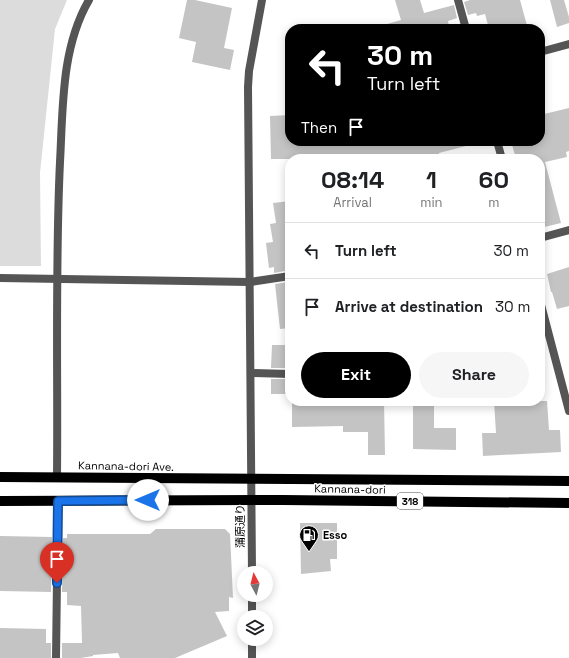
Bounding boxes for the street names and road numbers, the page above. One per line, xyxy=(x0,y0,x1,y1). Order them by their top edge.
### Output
street label: Kannana-dori Ave. xyxy=(78,458,174,474)
street label: Kannana-dori xyxy=(314,481,386,497)
road number: 318 xyxy=(397,493,423,509)
street label: 蒲原通り xyxy=(233,504,247,548)

